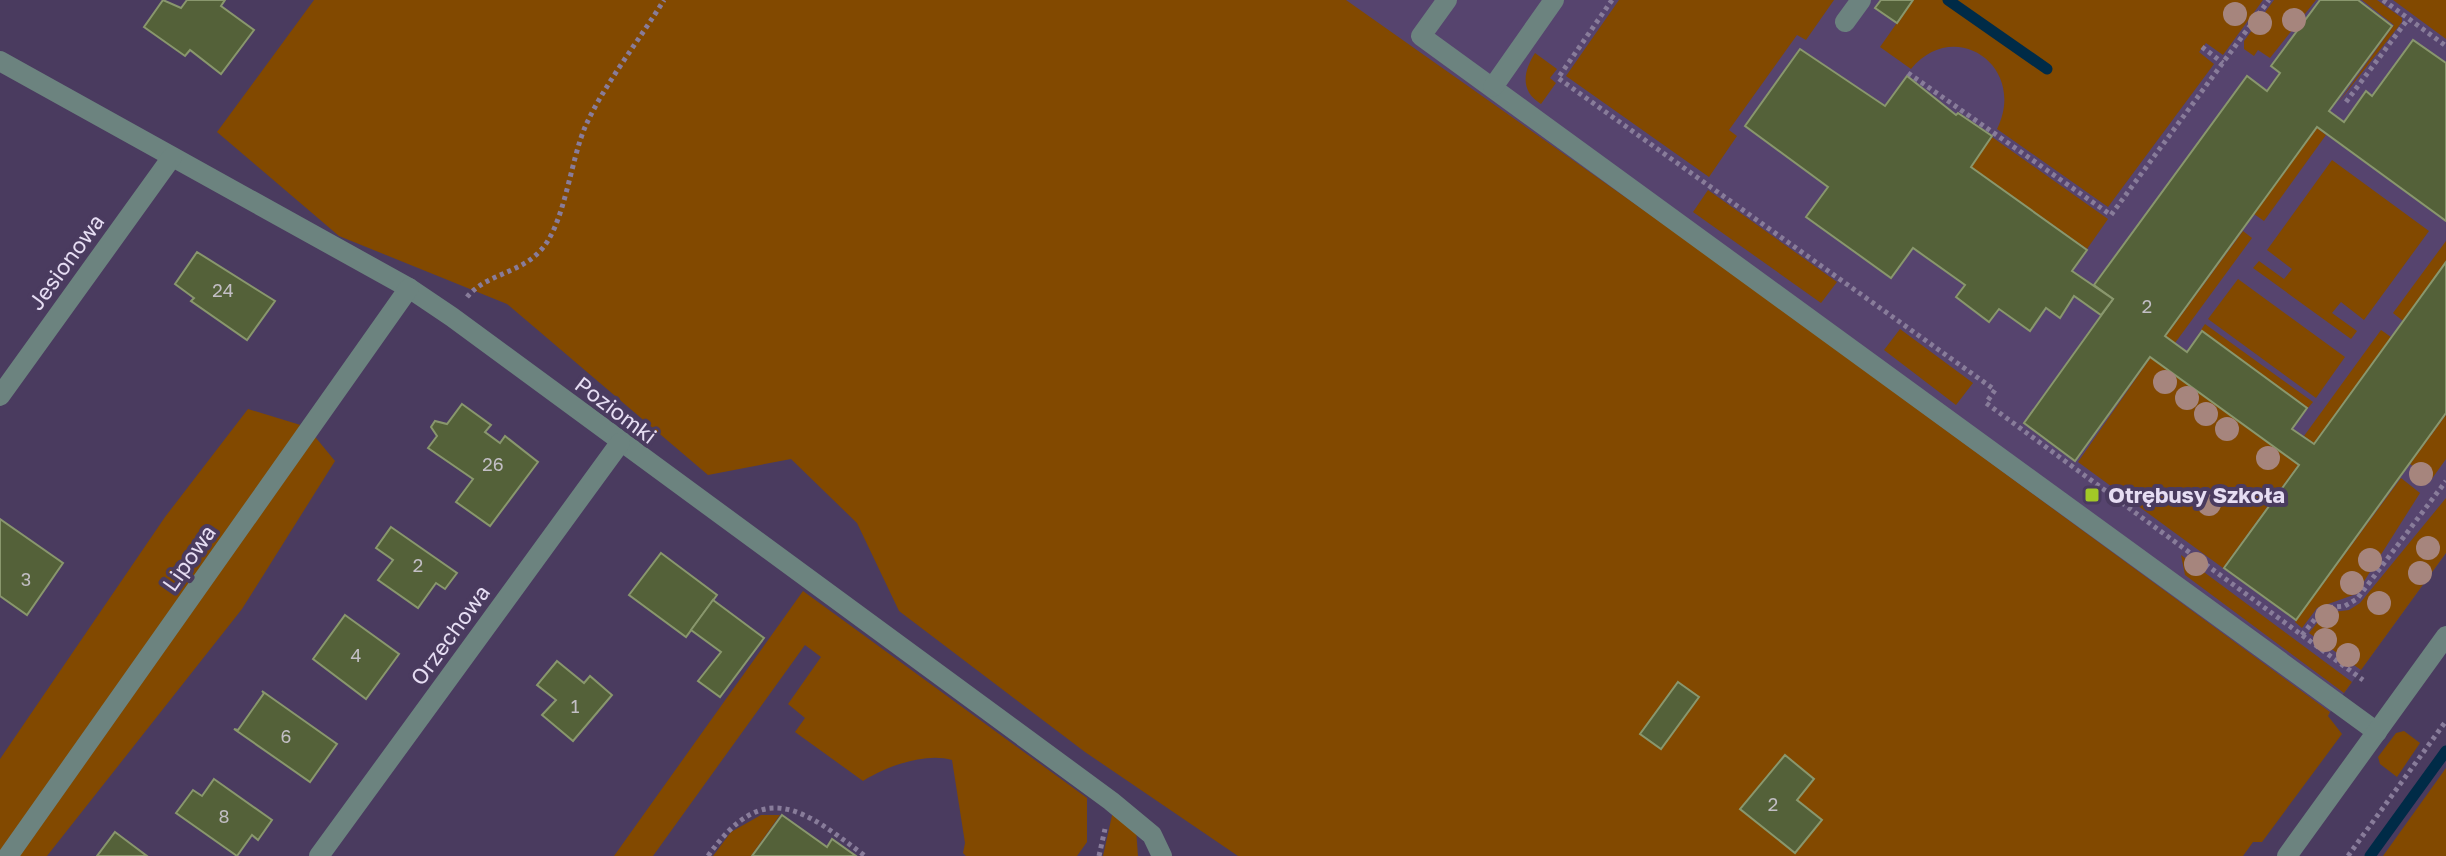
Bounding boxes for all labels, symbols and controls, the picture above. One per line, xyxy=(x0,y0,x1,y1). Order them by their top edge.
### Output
street label: Jesionowa xyxy=(22,208,109,315)
house number: 24 xyxy=(212,279,234,301)
house number: 2 xyxy=(2142,295,2152,317)
street label: Poziomki xyxy=(570,370,663,449)
house number: 26 xyxy=(482,453,504,475)
place label: Otrębusy Szkoła xyxy=(2108,481,2285,508)
marker: Otrębusy Szkoła xyxy=(2083,486,2101,504)
street label: Lipowa xyxy=(156,519,221,596)
house number: 2 xyxy=(413,554,423,576)
house number: 3 xyxy=(21,568,31,590)
street label: Orzechowa xyxy=(404,579,495,690)
house number: 4 xyxy=(351,644,362,666)
house number: 1 xyxy=(571,695,580,717)
house number: 6 xyxy=(281,725,291,747)
house number: 2 xyxy=(1768,793,1778,815)
house number: 8 xyxy=(219,805,229,827)

